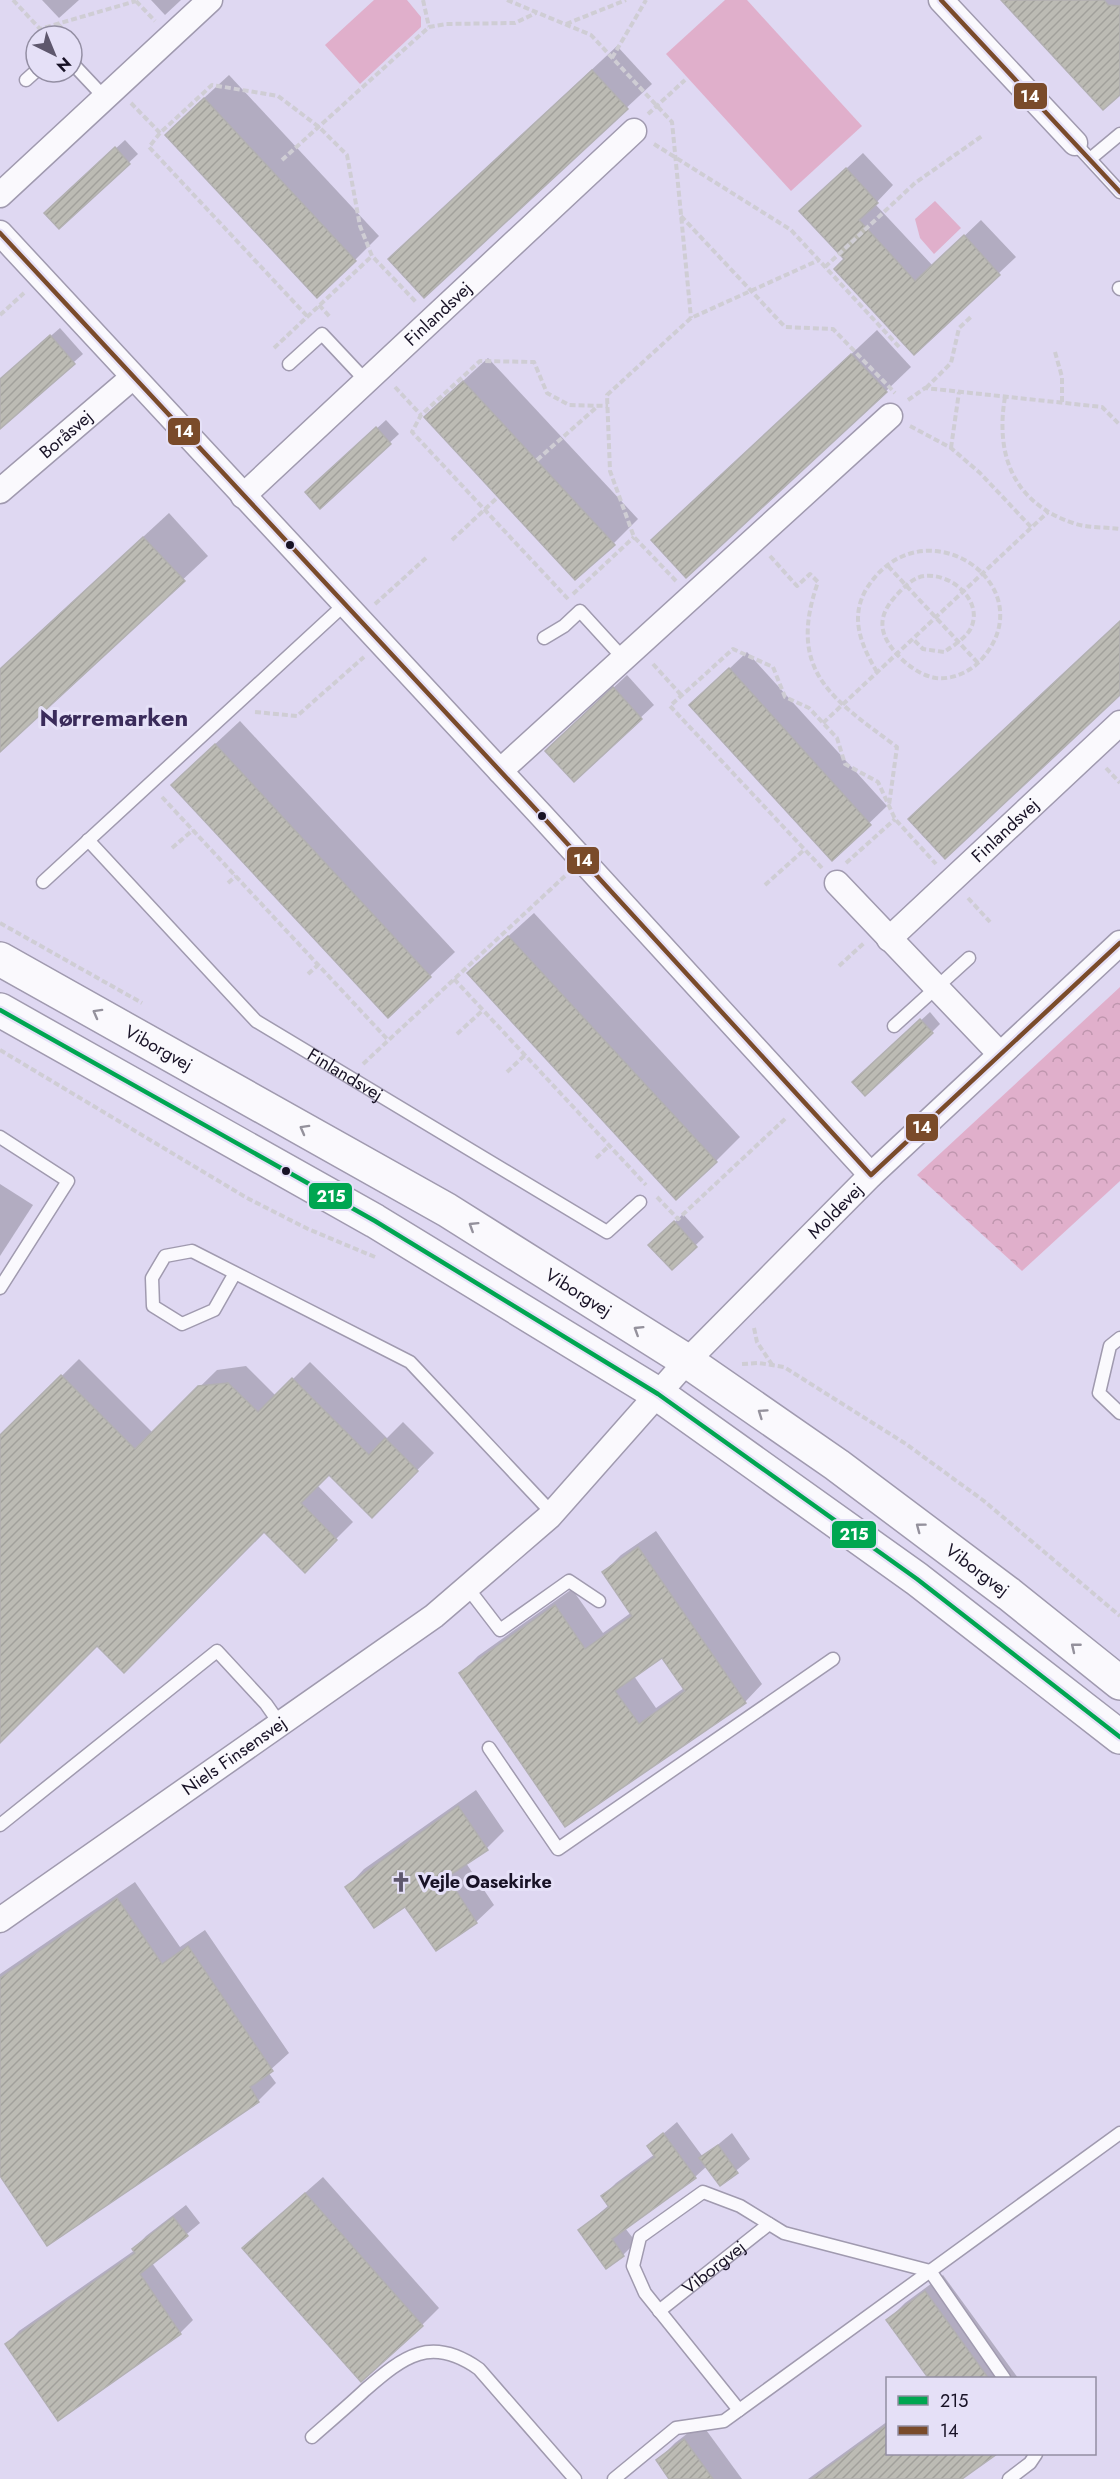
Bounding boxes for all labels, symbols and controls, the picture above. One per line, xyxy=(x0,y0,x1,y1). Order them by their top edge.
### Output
north arrow xyxy=(24,24,84,84)
text: N xyxy=(51,52,76,77)
line badge: 14 xyxy=(1013,82,1048,110)
text: 14 xyxy=(1020,85,1040,108)
street label: Finlandsvej xyxy=(398,276,478,352)
street label: Boråsvej xyxy=(34,404,99,465)
line badge: 14 xyxy=(167,417,201,446)
text: 14 xyxy=(174,420,194,443)
unlabelled marker xyxy=(284,539,296,551)
district label: Nørremarken xyxy=(40,700,188,735)
street label: Finlandsvej xyxy=(965,792,1045,869)
unlabelled marker xyxy=(536,810,548,822)
line badge: 14 xyxy=(566,846,600,875)
text: 14 xyxy=(573,849,593,872)
one-way arrow xyxy=(93,1009,103,1020)
street label: Viborgvej xyxy=(120,1019,197,1078)
street label: Finlandsvej xyxy=(302,1042,388,1107)
line badge: 14 xyxy=(905,1113,939,1142)
text: 14 xyxy=(912,1116,932,1139)
one-way arrow xyxy=(300,1125,310,1136)
unlabelled marker xyxy=(280,1165,292,1177)
street label: Moldevej xyxy=(802,1177,869,1245)
line badge: 215 xyxy=(308,1182,353,1210)
text: 215 xyxy=(317,1185,345,1208)
one-way arrow xyxy=(469,1221,479,1233)
street label: Viborgvej xyxy=(540,1262,617,1324)
one-way arrow xyxy=(634,1326,645,1337)
one-way arrow xyxy=(758,1409,769,1420)
line badge: 215 xyxy=(831,1520,877,1549)
text: 215 xyxy=(840,1523,868,1546)
one-way arrow xyxy=(916,1524,927,1535)
street label: Viborgvej xyxy=(940,1537,1015,1603)
one-way arrow xyxy=(1070,1643,1081,1654)
street label: Niels Finsensvej xyxy=(177,1710,292,1802)
place label: Vejle Oasekirke xyxy=(417,1869,552,1895)
church icon: Vejle Oasekirke xyxy=(389,1870,413,1894)
street label: Viborgvej xyxy=(677,2234,751,2301)
legend xyxy=(886,2377,1096,2455)
text: 215 xyxy=(940,2388,969,2414)
text: 14 xyxy=(940,2418,959,2444)

